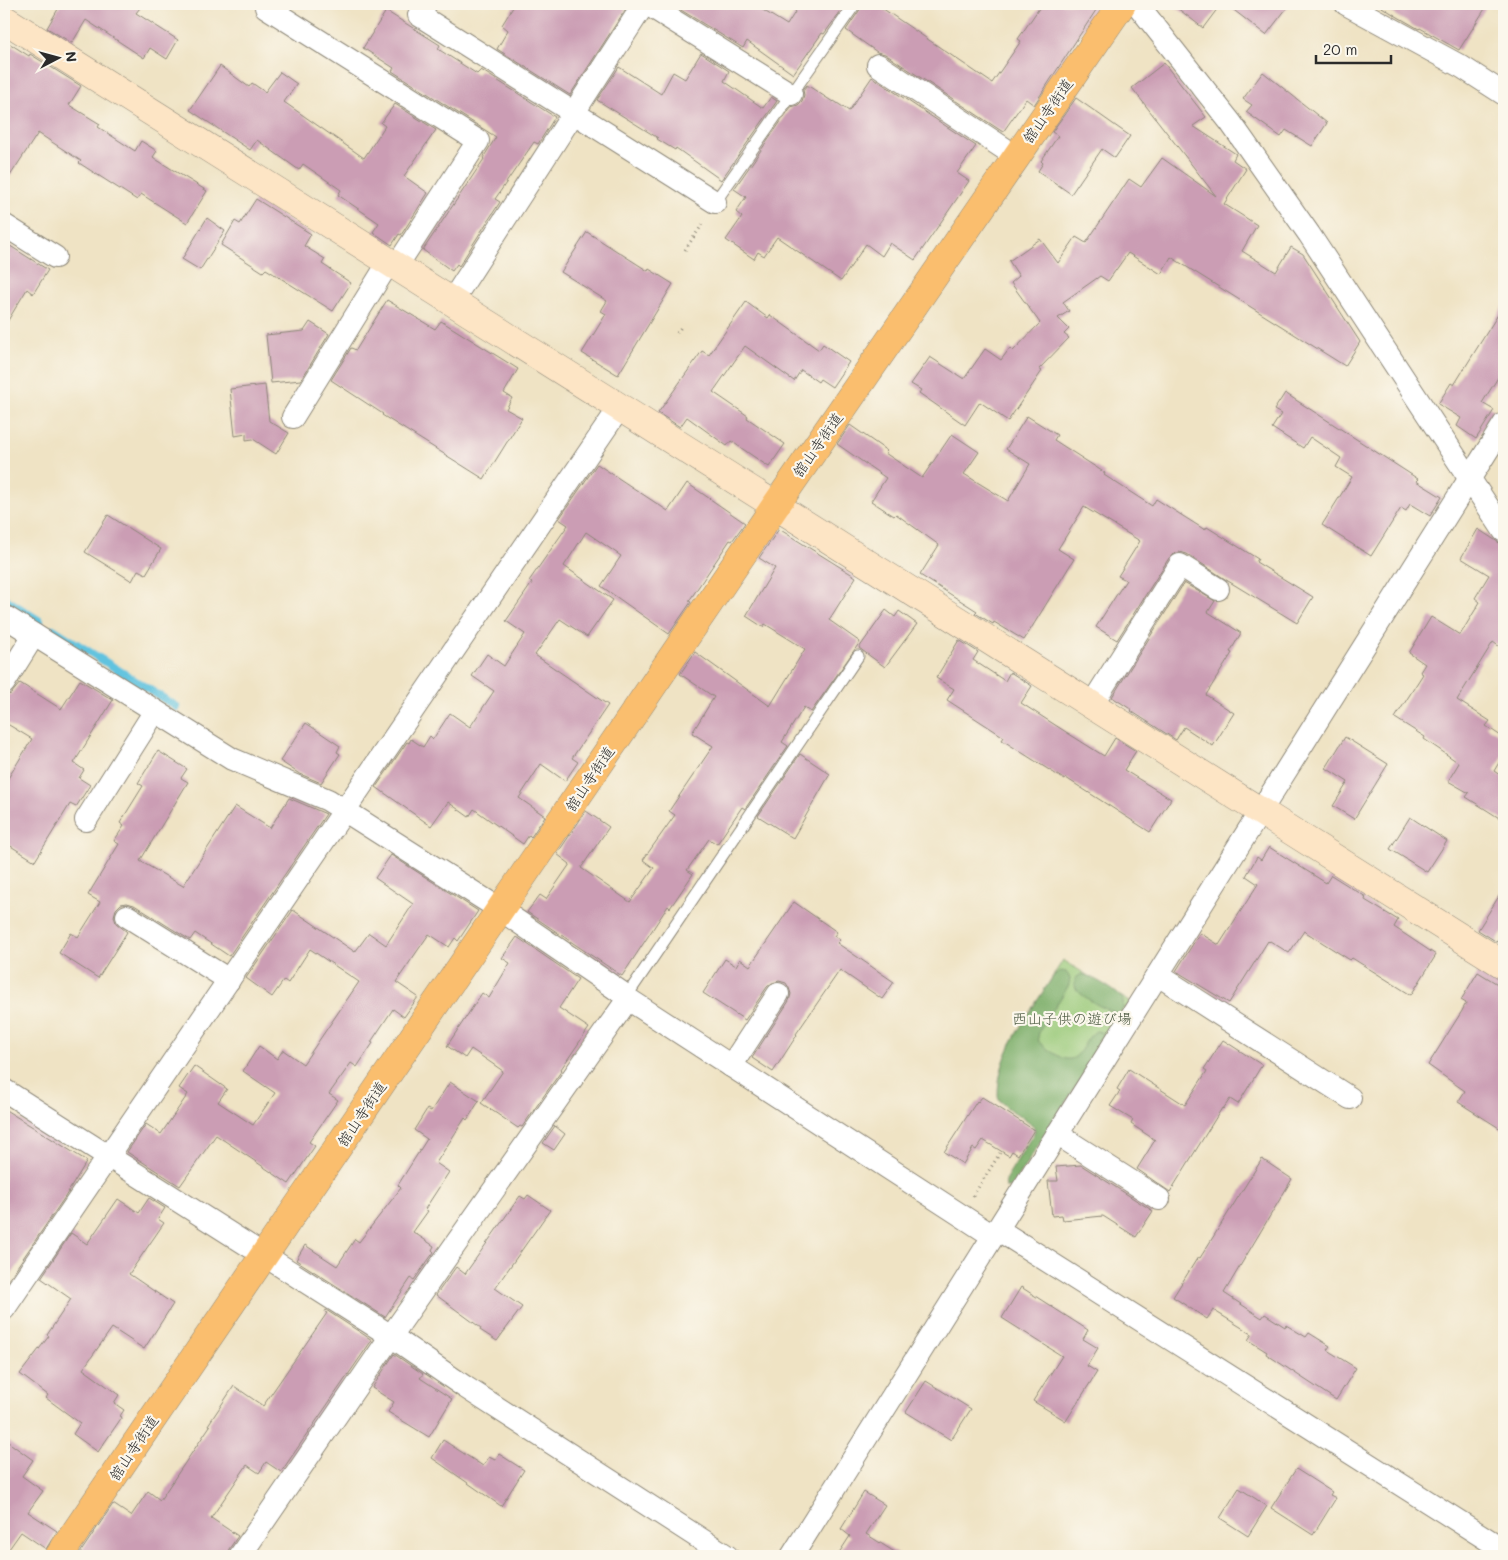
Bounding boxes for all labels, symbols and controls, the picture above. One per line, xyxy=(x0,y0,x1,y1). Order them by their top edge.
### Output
north arrow xyxy=(32,32,82,82)
scale bar xyxy=(1316,32,1390,64)
text: 20 m xyxy=(1323,39,1357,59)
text: N xyxy=(61,50,81,63)
street label: 舘山寺街道 xyxy=(1017,74,1077,147)
street label: 舘山寺街道 xyxy=(787,408,847,481)
street label: 舘山寺街道 xyxy=(560,742,618,815)
park label: 西山子供の遊び場 xyxy=(1012,1008,1132,1028)
street label: 舘山寺街道 xyxy=(332,1077,390,1150)
street label: 舘山寺街道 xyxy=(104,1411,162,1484)

